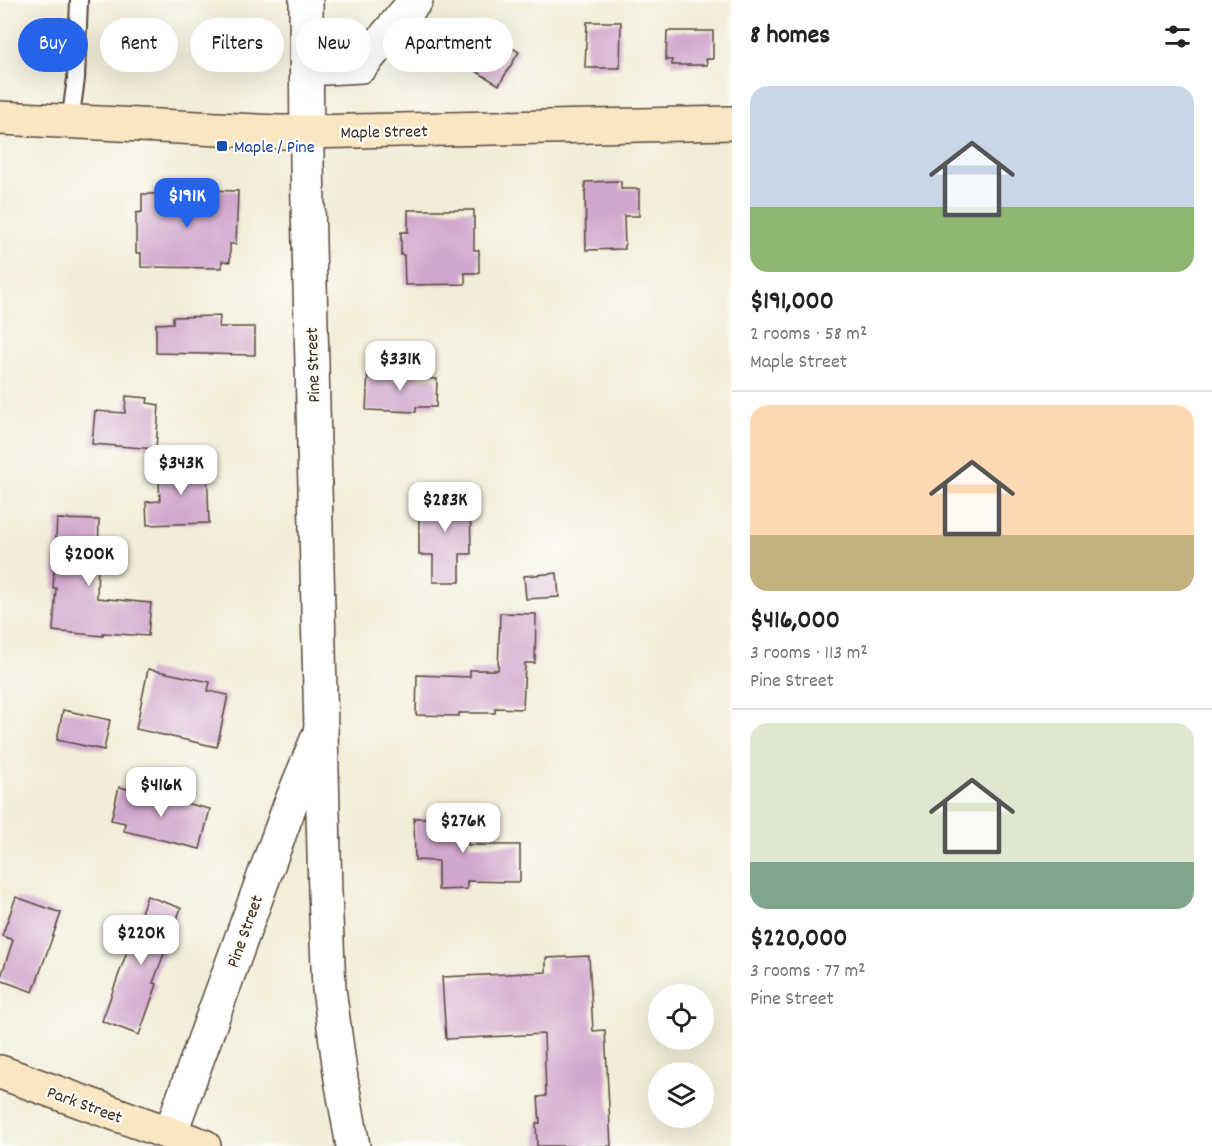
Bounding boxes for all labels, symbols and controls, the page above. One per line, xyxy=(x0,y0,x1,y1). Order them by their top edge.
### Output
chip: Buy xyxy=(18,18,88,72)
chip: Rent xyxy=(100,18,178,72)
chip: Filters xyxy=(190,18,284,72)
chip: New xyxy=(296,18,371,72)
chip: Apartment xyxy=(383,18,513,72)
text: 8 homes xyxy=(750,18,830,55)
icon: filters xyxy=(1161,20,1194,53)
street label: Maple Street xyxy=(340,120,428,147)
icon: home xyxy=(918,125,1026,233)
place label: Maple / Pine xyxy=(234,136,315,161)
marker: Maple / Pine xyxy=(215,139,229,153)
pin: $191K xyxy=(145,178,229,229)
text: $191K xyxy=(168,183,206,211)
text: $191,000 xyxy=(750,284,834,321)
text: 2 rooms · 58 m² xyxy=(750,321,867,349)
street label: Pine Street xyxy=(301,326,328,403)
pin: $331K xyxy=(358,341,442,392)
text: $331K xyxy=(379,346,421,374)
text: Maple Street xyxy=(750,349,847,377)
icon: home xyxy=(918,444,1026,552)
pin: $343K xyxy=(139,445,223,496)
text: $343K xyxy=(158,450,204,478)
pin: $283K xyxy=(403,482,487,533)
text: $283K xyxy=(422,487,468,515)
pin: $200K xyxy=(47,536,131,587)
text: $200K xyxy=(64,541,114,569)
text: $416,000 xyxy=(750,603,840,640)
text: 3 rooms · 113 m² xyxy=(750,640,868,668)
text: Pine Street xyxy=(750,668,834,696)
icon: home xyxy=(918,762,1026,870)
pin: $416K xyxy=(119,767,203,818)
text: $416K xyxy=(140,772,182,800)
pin: $276K xyxy=(421,803,505,854)
text: $276K xyxy=(440,808,486,836)
street label: Pine Street xyxy=(222,892,271,972)
pin: $220K xyxy=(99,915,183,966)
text: $220K xyxy=(117,920,165,948)
text: $220,000 xyxy=(750,921,848,958)
text: 3 rooms · 77 m² xyxy=(750,958,866,986)
map controls xyxy=(648,984,714,1128)
button: locate xyxy=(648,984,714,1050)
text: Pine Street xyxy=(750,986,834,1014)
button: layers xyxy=(648,1062,714,1128)
street label: Park Street xyxy=(43,1081,126,1132)

